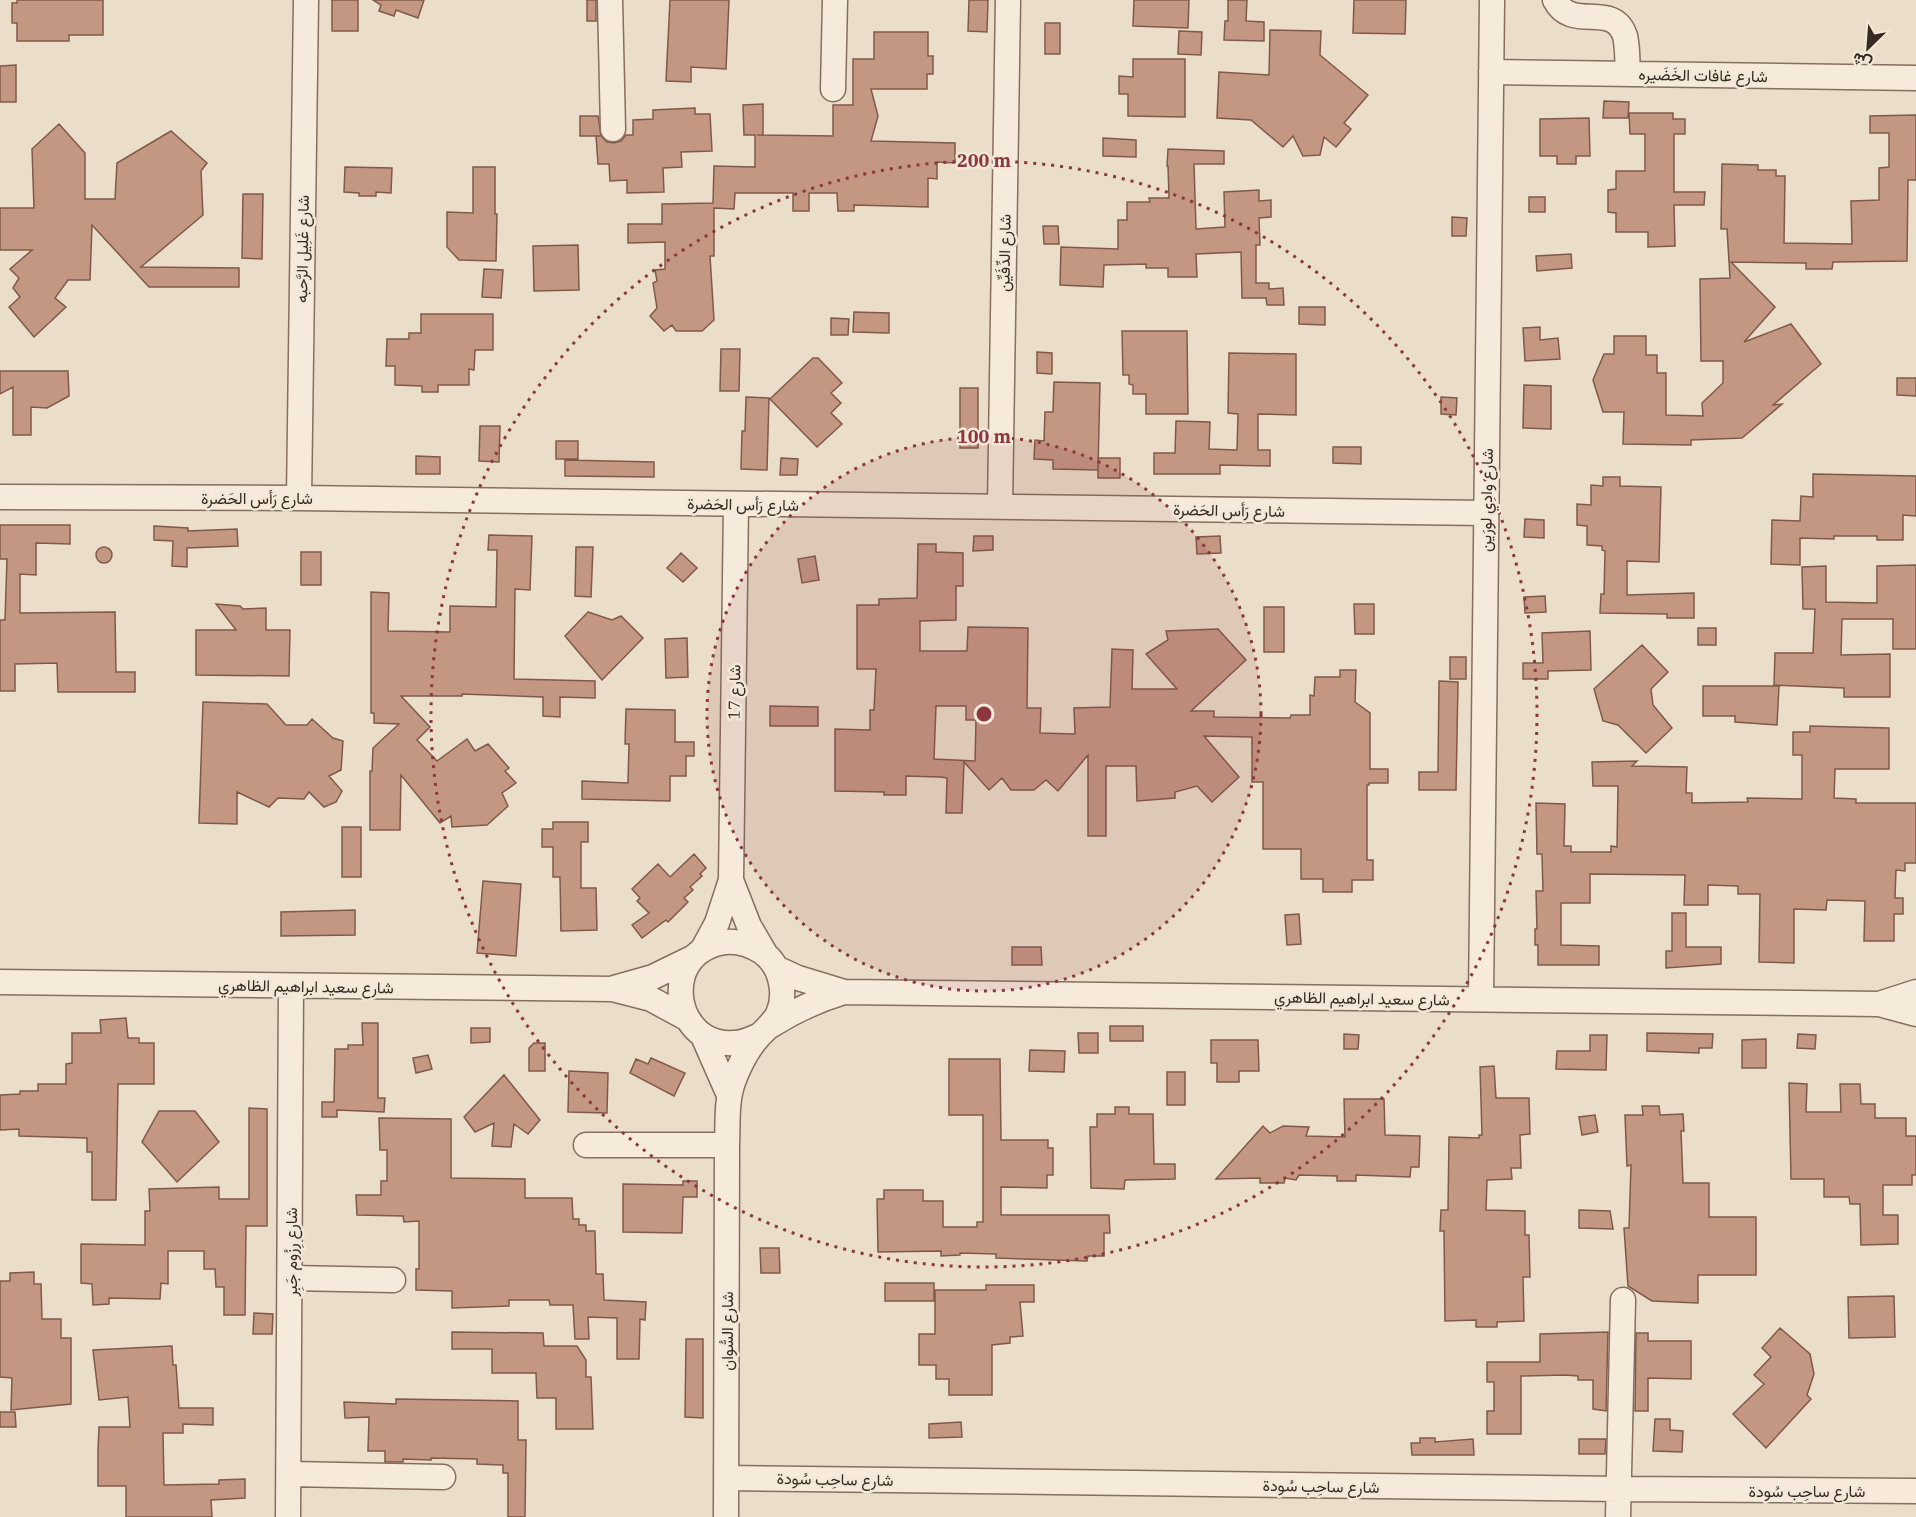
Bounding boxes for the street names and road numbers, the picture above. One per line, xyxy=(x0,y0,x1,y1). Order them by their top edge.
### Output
street label: شارع غافات الخَضَيره xyxy=(1638,64,1768,88)
street label: شارع غَلِيل الرَّحبه xyxy=(291,195,315,303)
street label: شارع الدِّفَيِّن xyxy=(993,214,1017,292)
street label: شارع وادِي لورَين xyxy=(1475,448,1501,552)
street label: شارع رَأس الحَضرة xyxy=(201,488,313,510)
street label: شارع رَأس الحَضرة xyxy=(687,493,799,517)
street label: شارع رَأس الحَضرة xyxy=(1173,499,1285,523)
street label: شارع 17 xyxy=(724,664,746,720)
street label: شارع سعيد ابراهيم الظاهري xyxy=(218,974,394,1002)
street label: شارع سعيد ابراهيم الظاهري xyxy=(1274,986,1450,1014)
street label: شارع رِزُوم جَبِر xyxy=(281,1207,304,1298)
street label: شارع السُّوان xyxy=(717,1291,739,1371)
street label: شارع ساحِب سُودة xyxy=(776,1468,894,1492)
street label: شارع ساحِب سُودة xyxy=(1262,1475,1380,1499)
street label: شارع ساحِب سُودة xyxy=(1749,1481,1865,1503)

